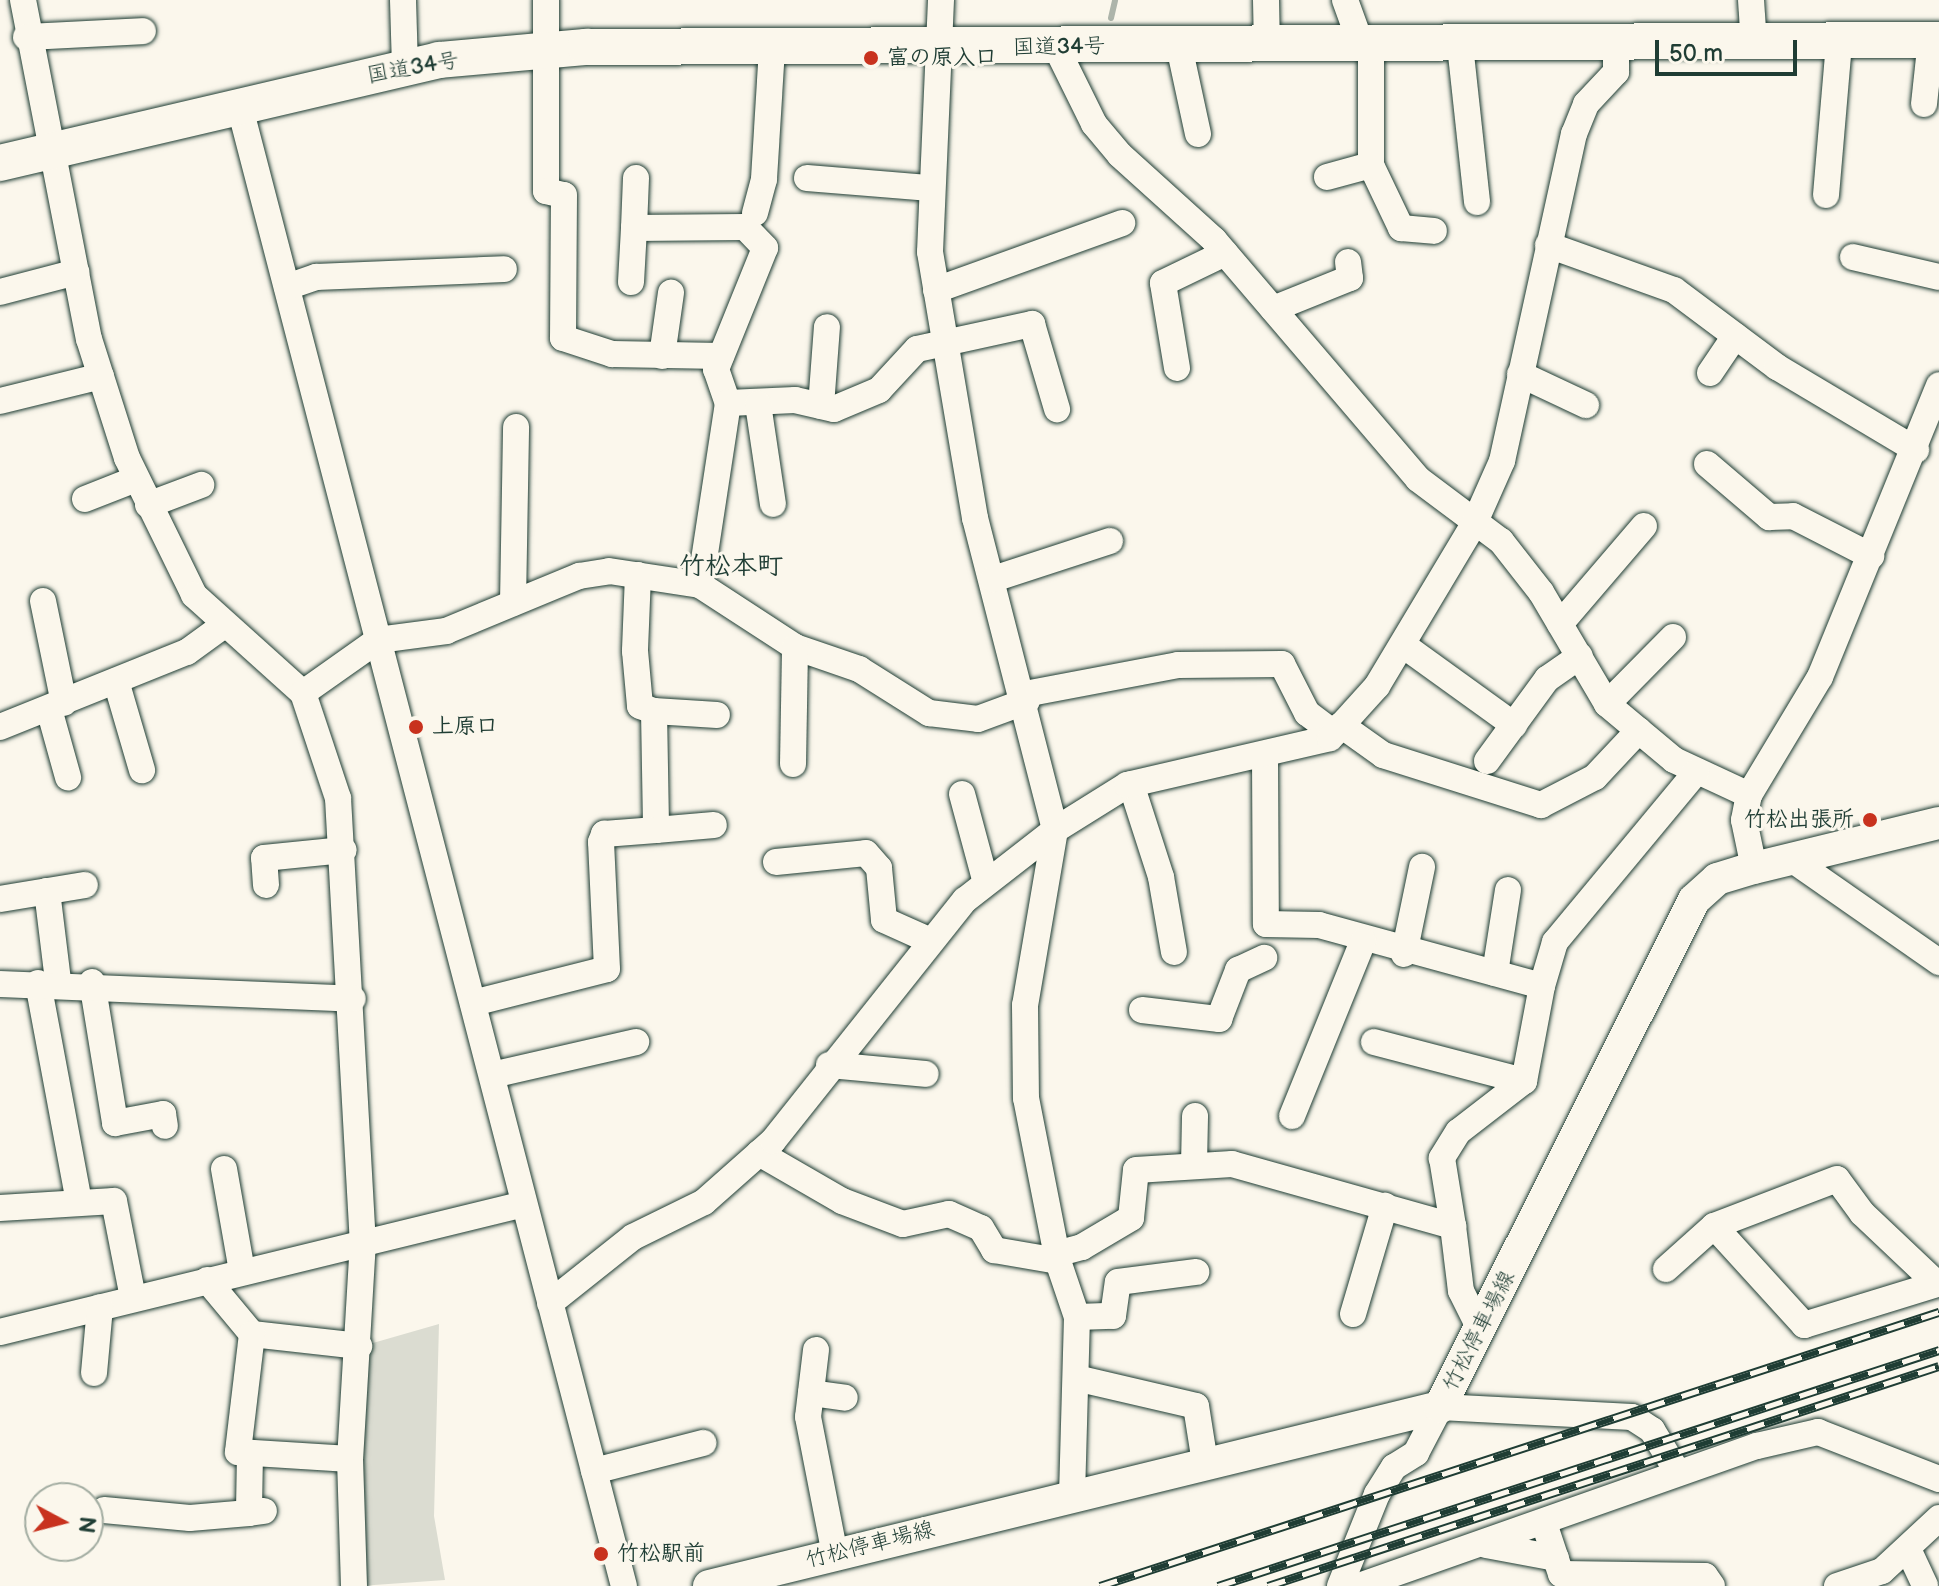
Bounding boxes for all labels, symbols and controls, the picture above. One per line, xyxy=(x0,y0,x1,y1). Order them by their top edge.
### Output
scale bar xyxy=(1659,24,1801,74)
street label: 国道34号 xyxy=(1012,33,1106,61)
text: 50 m xyxy=(1669,39,1723,68)
place label: 富の原入口 xyxy=(887,45,997,71)
street label: 国道34号 xyxy=(365,47,461,89)
marker: 富の原入口 xyxy=(862,49,880,67)
district label: 竹松本町 xyxy=(679,551,783,583)
place label: 上原口 xyxy=(432,714,498,740)
marker: 上原口 xyxy=(407,718,425,736)
place label: 竹松出張所 xyxy=(1744,807,1854,833)
marker: 竹松出張所 xyxy=(1861,811,1879,829)
street label: 竹松停車場線 xyxy=(1437,1266,1521,1396)
north arrow xyxy=(24,1482,104,1562)
text: N xyxy=(72,1515,101,1535)
street label: 竹松停車場線 xyxy=(803,1516,937,1574)
place label: 竹松駅前 xyxy=(617,1541,705,1567)
marker: 竹松駅前 xyxy=(592,1545,610,1563)

